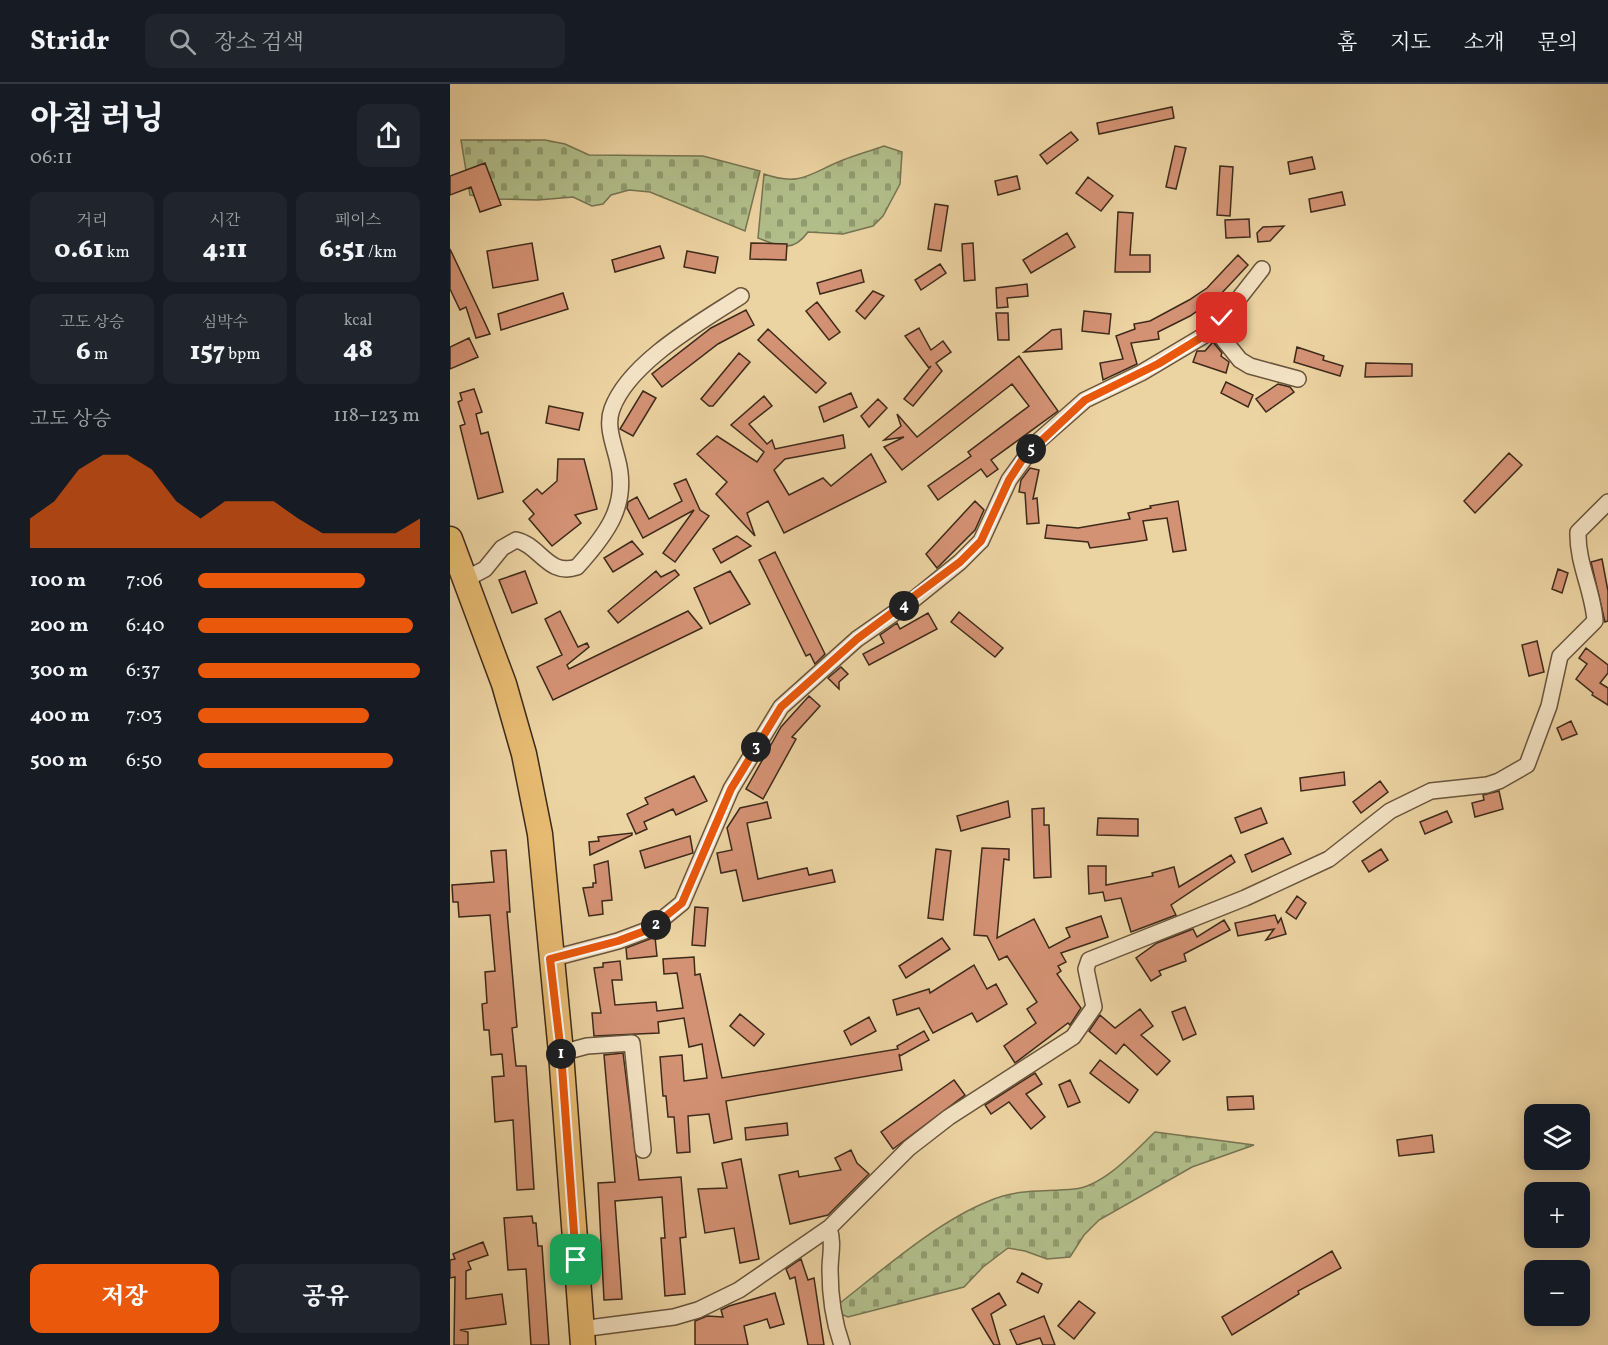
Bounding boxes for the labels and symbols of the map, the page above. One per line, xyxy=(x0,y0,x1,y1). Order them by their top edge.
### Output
pin xyxy=(1196,292,1247,343)
pin: 5 xyxy=(1016,434,1046,464)
pin: 4 xyxy=(889,591,919,621)
pin: 3 xyxy=(741,732,771,762)
pin: 2 xyxy=(641,910,671,940)
pin: 1 xyxy=(546,1039,576,1069)
pin xyxy=(550,1234,601,1285)

